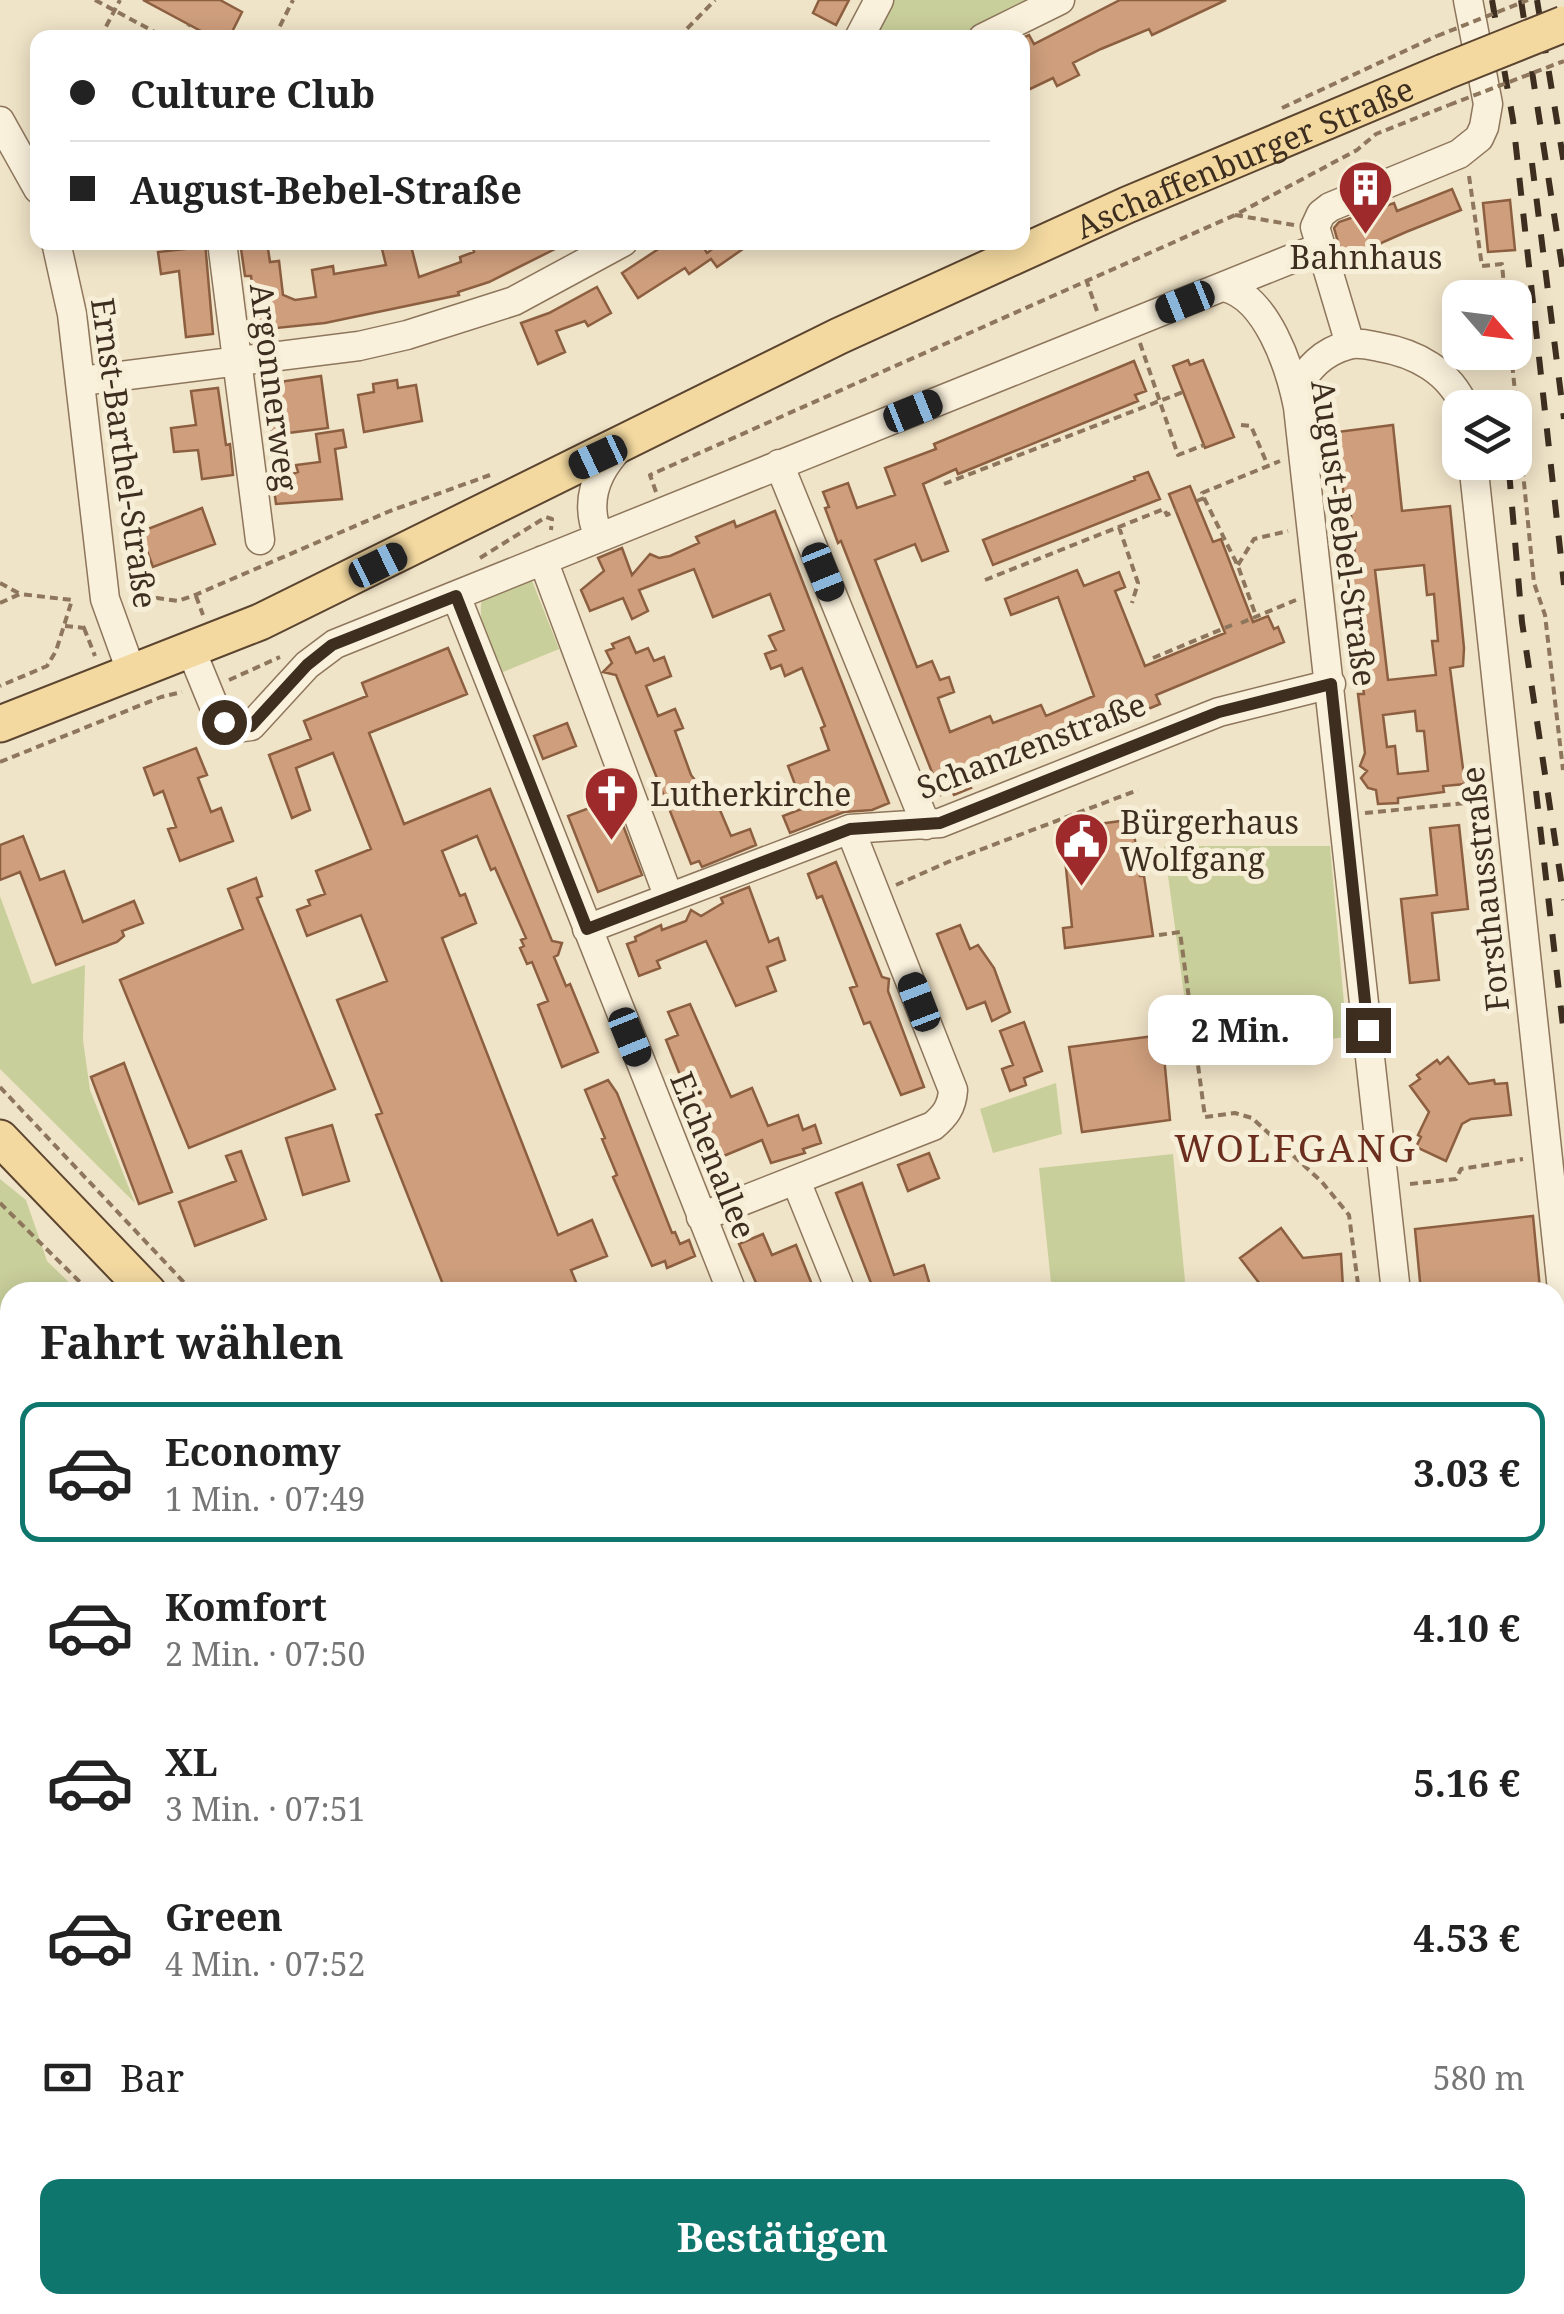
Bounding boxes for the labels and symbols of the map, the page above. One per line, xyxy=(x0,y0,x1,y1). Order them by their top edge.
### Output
street label: Aschaffenburger Straße xyxy=(1068,66,1420,247)
building icon: Bahnhaus xyxy=(1336,157,1396,236)
place label: Bahnhaus xyxy=(1290,235,1443,278)
car xyxy=(1152,277,1218,327)
north arrow xyxy=(1442,280,1532,370)
street label: Argonnerweg xyxy=(241,281,309,493)
street label: Ernst-Barthel-Straße xyxy=(82,295,168,611)
street label: August-Bebel-Straße xyxy=(1302,377,1388,689)
car xyxy=(880,386,946,436)
car xyxy=(564,431,632,483)
car xyxy=(344,538,412,592)
car xyxy=(798,539,848,605)
street label: Schanzenstraße xyxy=(910,682,1152,808)
route start xyxy=(202,700,247,745)
church icon: Lutherkirche xyxy=(581,763,641,842)
street label: Forsthausstraße xyxy=(1450,764,1518,1014)
place label: Lutherkirche xyxy=(650,772,851,815)
place label: Bürgerhaus Wolfgang xyxy=(1120,800,1299,880)
public building icon: Bürgerhaus Wolfgang xyxy=(1051,809,1111,888)
car xyxy=(894,969,944,1035)
callout: 2 Min. xyxy=(1148,995,1333,1065)
car xyxy=(605,1004,655,1070)
route end xyxy=(1346,1008,1391,1053)
street label: Eichenallee xyxy=(661,1065,767,1245)
district label: WOLFGANG xyxy=(1174,1121,1418,1173)

